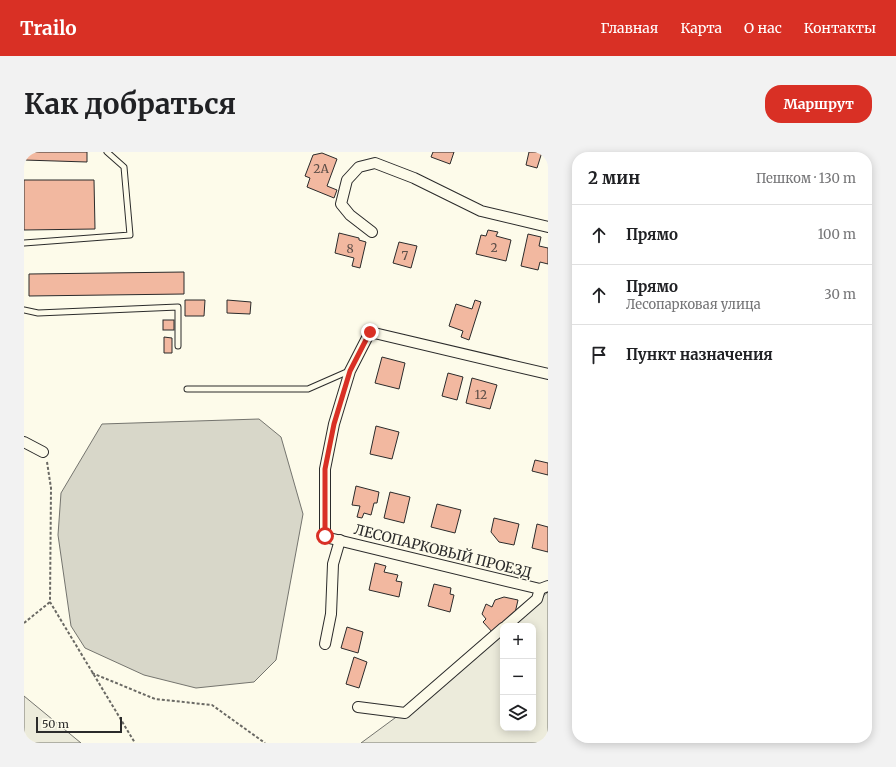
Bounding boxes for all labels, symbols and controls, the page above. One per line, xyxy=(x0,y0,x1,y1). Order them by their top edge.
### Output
text: Trailo xyxy=(20,16,77,40)
text: Главная xyxy=(600,19,658,37)
text: Карта xyxy=(680,19,722,37)
text: О нас xyxy=(744,19,782,37)
text: Контакты xyxy=(804,19,876,37)
button: Маршрут xyxy=(765,85,872,123)
text: Как добраться xyxy=(24,86,236,122)
house number: 2А xyxy=(313,161,329,176)
text: 2 мин xyxy=(588,167,640,189)
text: Пешком · 130 m xyxy=(756,170,856,187)
icon: ahead xyxy=(588,224,610,246)
text: Прямо xyxy=(626,225,678,244)
text: 100 m xyxy=(818,226,856,243)
house number: 2 xyxy=(490,240,498,255)
house number: 8 xyxy=(346,241,354,256)
house number: 7 xyxy=(402,248,409,263)
text: Прямо xyxy=(626,277,678,296)
icon: ahead xyxy=(588,284,610,306)
text: 30 m xyxy=(824,286,856,303)
text: Лесопарковая улица xyxy=(626,296,761,313)
route end xyxy=(361,323,379,341)
icon: arrive xyxy=(588,344,610,366)
text: Пункт назначения xyxy=(626,345,773,364)
house number: 12 xyxy=(475,387,487,402)
street label: ЛЕСОПАРКОВЫЙ ПРОЕЗД xyxy=(352,520,534,582)
route start xyxy=(316,527,334,545)
map controls xyxy=(500,623,536,731)
button: + xyxy=(500,623,536,659)
button: − xyxy=(500,659,536,695)
button: layers xyxy=(500,695,536,731)
scale bar xyxy=(36,715,122,734)
text: 50 m xyxy=(42,717,69,731)

